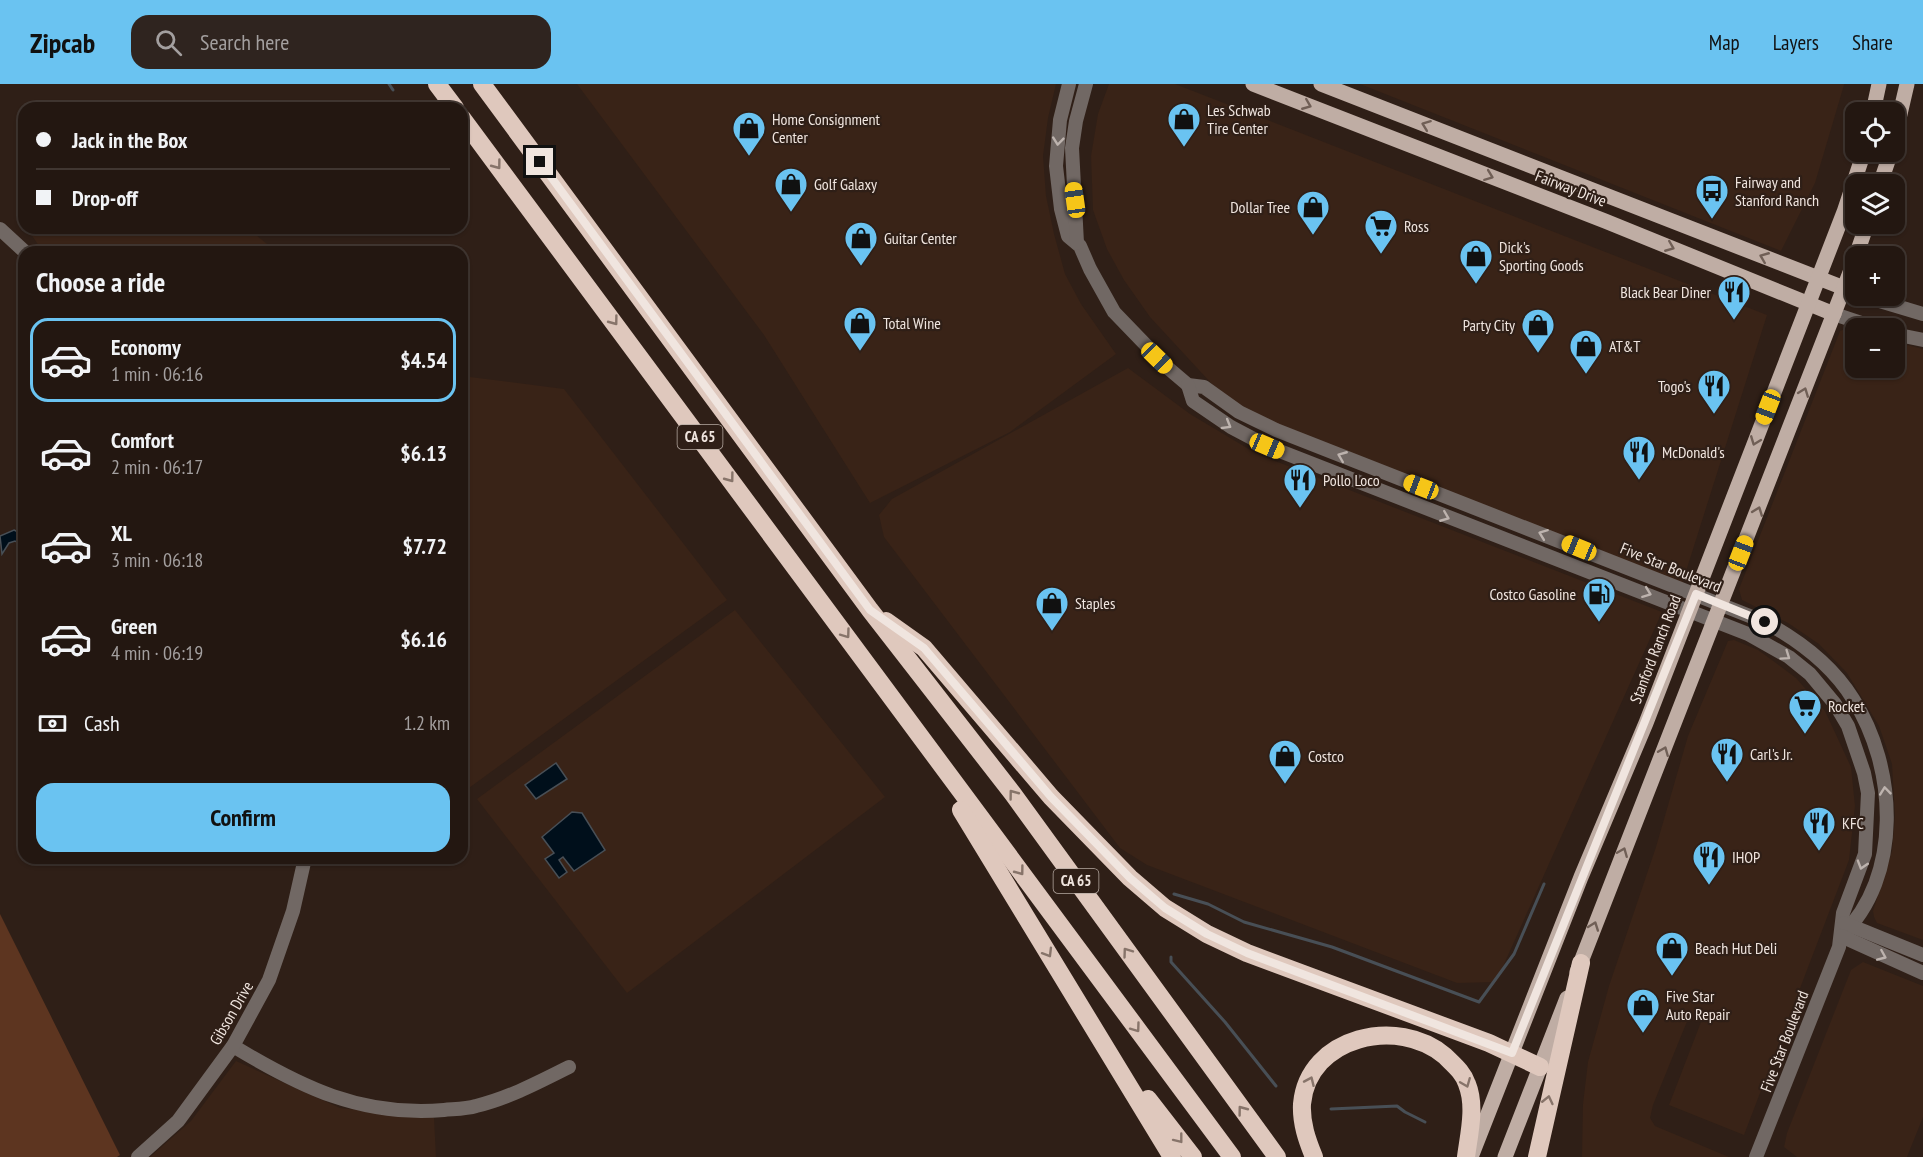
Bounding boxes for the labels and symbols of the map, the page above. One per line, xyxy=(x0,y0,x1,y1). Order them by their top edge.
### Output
one-way arrow xyxy=(1301,98,1312,110)
place label: Les Schwab Tire Center xyxy=(1207,100,1271,138)
shop icon: Les Schwab Tire Center xyxy=(1166,101,1202,148)
place label: Home Consignment Center xyxy=(772,109,881,147)
shop icon: Home Consignment Center xyxy=(731,110,767,157)
one-way arrow xyxy=(1421,120,1432,132)
one-way arrow xyxy=(1052,137,1065,146)
route end xyxy=(526,148,553,175)
one-way arrow xyxy=(490,158,501,169)
street label: Fairway Drive xyxy=(1533,165,1609,211)
shop icon: Golf Galaxy xyxy=(773,166,809,213)
one-way arrow xyxy=(1483,168,1494,181)
place label: Fairway and Stanford Ranch xyxy=(1735,172,1819,210)
bus stop icon: Fairway and Stanford Ranch xyxy=(1694,173,1730,220)
place label: Golf Galaxy xyxy=(814,174,877,194)
car xyxy=(1064,181,1086,219)
shop icon: Dollar Tree xyxy=(1295,189,1331,236)
place label: Dollar Tree xyxy=(1230,197,1290,217)
supermarket icon: Ross xyxy=(1363,208,1399,255)
place label: Ross xyxy=(1404,216,1429,236)
shop icon: Guitar Center xyxy=(843,220,879,267)
place label: Guitar Center xyxy=(884,228,957,248)
place label: Dick's Sporting Goods xyxy=(1499,237,1584,275)
shop icon: Dick's Sporting Goods xyxy=(1458,238,1494,285)
one-way arrow xyxy=(1664,240,1675,252)
one-way arrow xyxy=(1760,252,1771,264)
restaurant icon: Black Bear Diner xyxy=(1716,274,1752,321)
place label: Black Bear Diner xyxy=(1620,282,1712,302)
shop icon: Total Wine xyxy=(842,305,878,352)
shop icon: Party City xyxy=(1520,307,1556,354)
place label: Total Wine xyxy=(883,313,941,333)
one-way arrow xyxy=(606,315,617,326)
place label: Party City xyxy=(1463,315,1515,335)
shop icon: AT&T xyxy=(1568,328,1604,375)
place label: AT&T xyxy=(1609,336,1641,356)
car xyxy=(1138,339,1176,377)
restaurant icon: Togo's xyxy=(1696,368,1732,415)
place label: Togo's xyxy=(1658,376,1691,396)
car xyxy=(1753,387,1783,427)
one-way arrow xyxy=(1796,387,1809,398)
one-way arrow xyxy=(1221,418,1231,429)
road number: CA 65 xyxy=(678,425,722,449)
car xyxy=(1247,431,1287,461)
restaurant icon: McDonald's xyxy=(1621,434,1657,481)
one-way arrow xyxy=(1750,435,1762,446)
place label: McDonald's xyxy=(1662,442,1725,462)
one-way arrow xyxy=(1337,451,1348,463)
restaurant icon: Pollo Loco xyxy=(1282,462,1318,509)
place label: Pollo Loco xyxy=(1323,470,1380,490)
one-way arrow xyxy=(723,471,734,482)
car xyxy=(1401,472,1441,502)
one-way arrow xyxy=(1751,506,1763,517)
one-way arrow xyxy=(1439,510,1450,522)
one-way arrow xyxy=(1539,529,1550,541)
car xyxy=(1559,533,1599,563)
car xyxy=(1726,533,1756,573)
street label: Five Star Boulevard xyxy=(1618,538,1724,596)
fuel station icon: Costco Gasoline xyxy=(1581,576,1617,623)
place label: Costco Gasoline xyxy=(1489,584,1576,604)
shop icon: Staples xyxy=(1034,585,1070,632)
one-way arrow xyxy=(1641,586,1652,598)
street label: Stanford Ranch Road xyxy=(1625,592,1685,706)
place label: Staples xyxy=(1075,593,1115,613)
route start xyxy=(1751,608,1778,635)
one-way arrow xyxy=(839,628,850,639)
one-way arrow xyxy=(1780,649,1791,660)
supermarket icon: Rocket xyxy=(1787,688,1823,735)
place label: Rocket xyxy=(1828,696,1865,716)
restaurant icon: Carl's Jr. xyxy=(1709,736,1745,783)
shop icon: Costco xyxy=(1267,738,1303,785)
place label: Carl's Jr. xyxy=(1750,744,1793,764)
place label: Costco xyxy=(1308,746,1344,766)
one-way arrow xyxy=(1657,746,1669,757)
one-way arrow xyxy=(1879,787,1892,796)
one-way arrow xyxy=(1009,790,1020,801)
restaurant icon: KFC xyxy=(1801,805,1837,852)
place label: KFC xyxy=(1842,813,1864,833)
restaurant icon: IHOP xyxy=(1691,839,1727,886)
one-way arrow xyxy=(1616,847,1628,858)
place label: IHOP xyxy=(1732,847,1760,867)
one-way arrow xyxy=(1857,859,1869,870)
one-way arrow xyxy=(1013,865,1024,876)
road number: CA 65 xyxy=(1054,869,1098,893)
one-way arrow xyxy=(1587,921,1600,932)
shop icon: Beach Hut Deli xyxy=(1654,930,1690,977)
place label: Beach Hut Deli xyxy=(1695,938,1777,958)
one-way arrow xyxy=(1041,947,1053,957)
one-way arrow xyxy=(1123,948,1134,959)
one-way arrow xyxy=(1875,949,1886,961)
street label: Gibson Drive xyxy=(205,978,257,1048)
place label: Five Star Auto Repair xyxy=(1666,986,1731,1024)
shop icon: Five Star Auto Repair xyxy=(1625,987,1661,1034)
street label: Five Star Boulevard xyxy=(1755,987,1813,1095)
one-way arrow xyxy=(1129,1021,1140,1032)
one-way arrow xyxy=(1303,1077,1315,1088)
one-way arrow xyxy=(1459,1077,1471,1088)
one-way arrow xyxy=(1541,1095,1554,1105)
one-way arrow xyxy=(1238,1106,1249,1117)
one-way arrow xyxy=(1171,1132,1182,1143)

